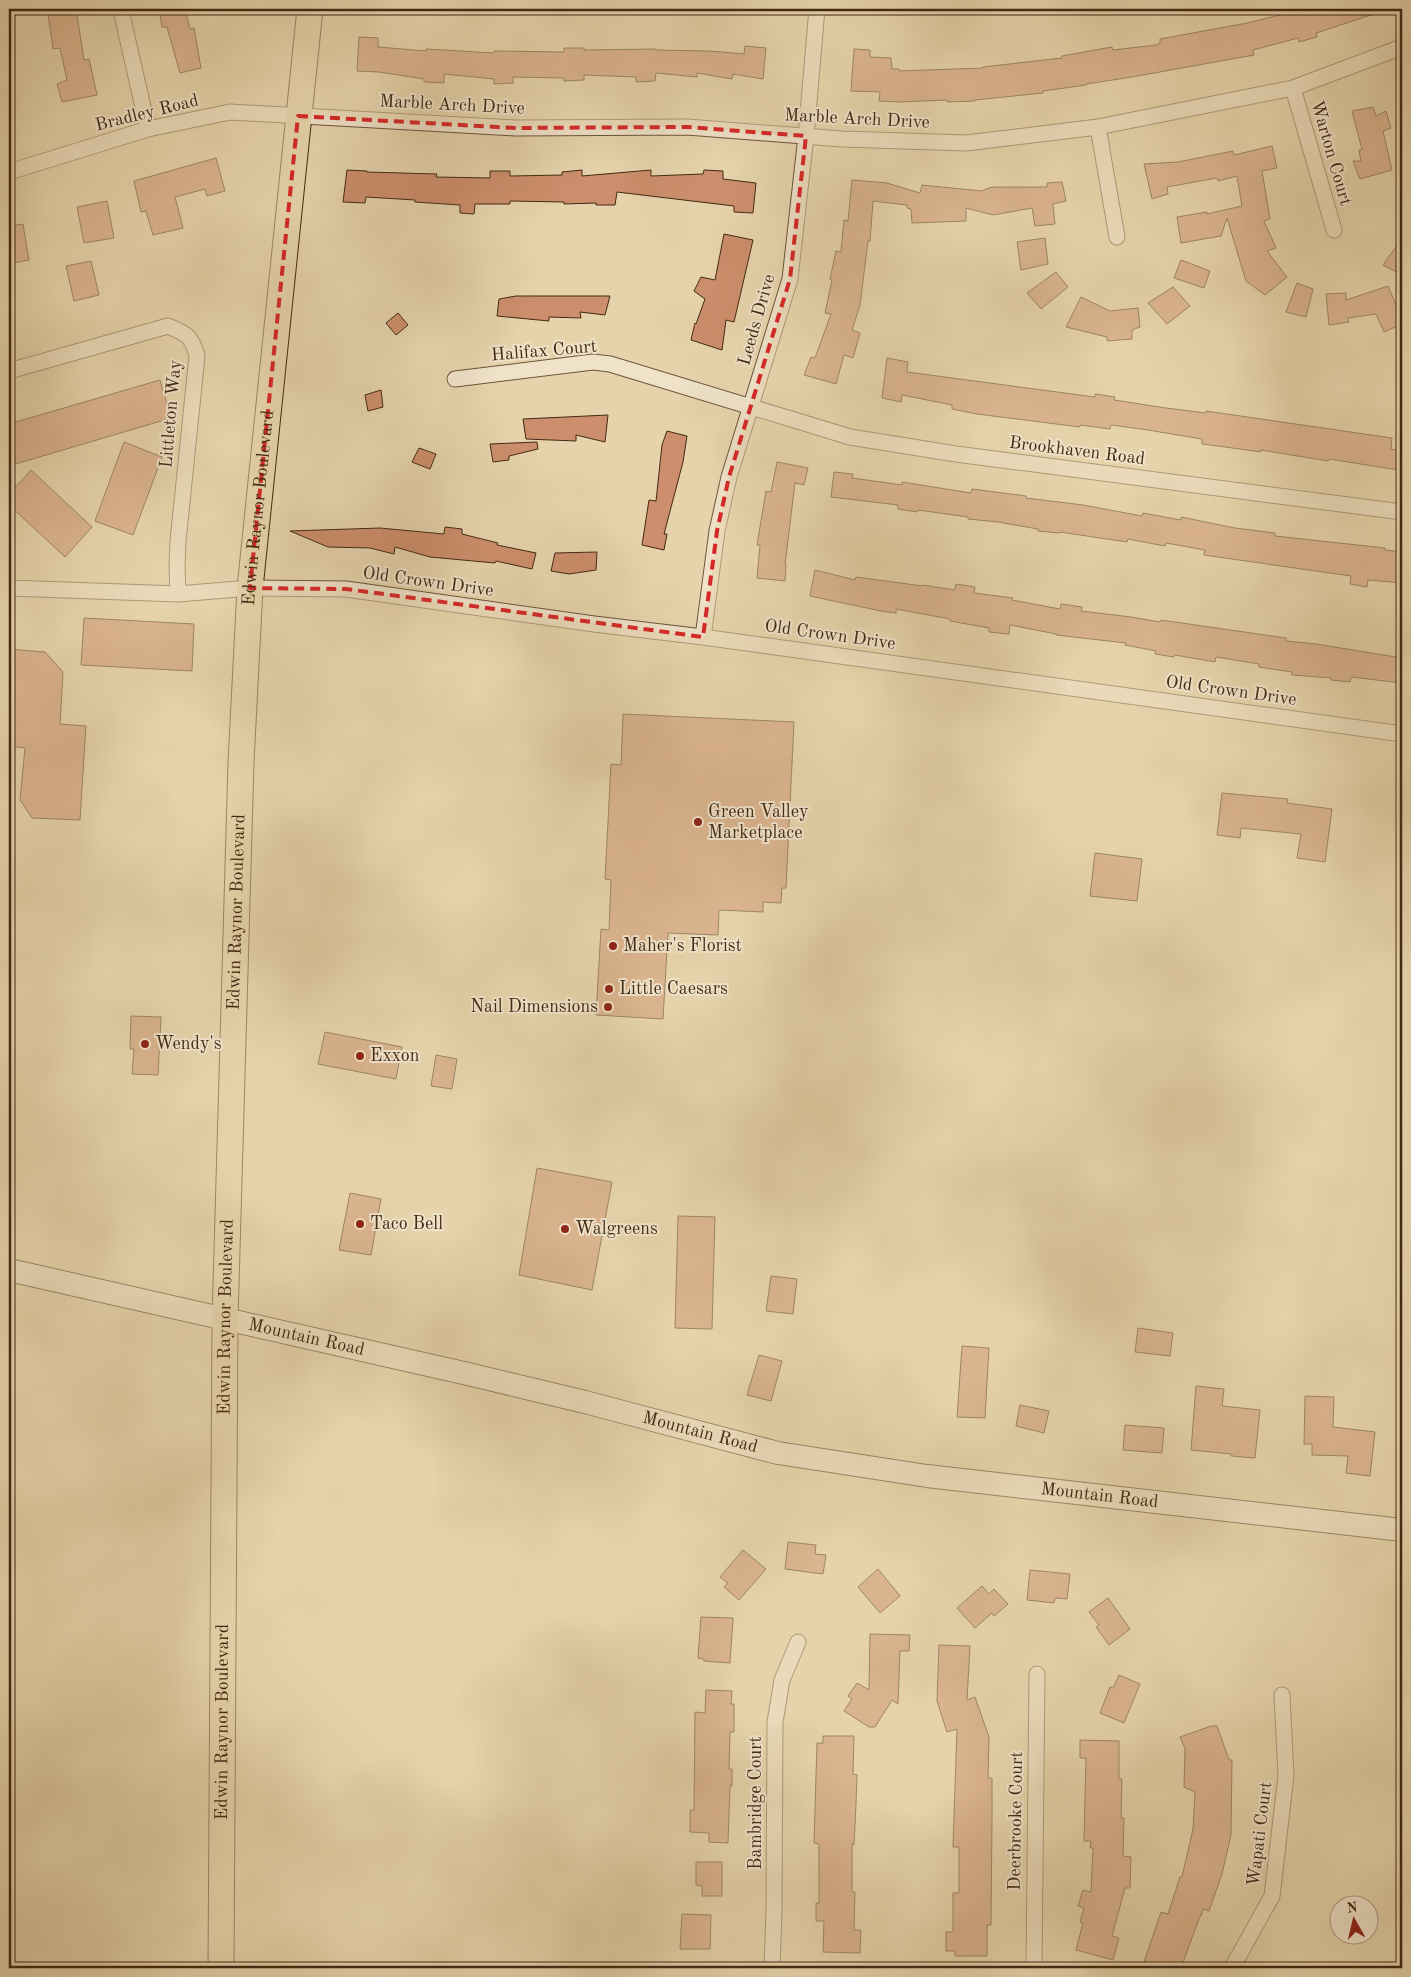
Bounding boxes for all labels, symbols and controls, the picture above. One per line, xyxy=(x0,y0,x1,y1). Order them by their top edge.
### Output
street label: Bradley Road xyxy=(93,91,201,135)
street label: Marble Arch Drive xyxy=(379,92,525,118)
street label: Warton Court xyxy=(1307,98,1355,208)
street label: Marble Arch Drive xyxy=(784,106,930,132)
street label: Leeds Drive xyxy=(735,272,779,368)
street label: Halifax Court xyxy=(490,337,598,365)
street label: Littleton Way xyxy=(157,359,185,469)
street label: Edwin Raynor Boulevard xyxy=(240,409,277,606)
street label: Brookhaven Road xyxy=(1008,434,1146,468)
street label: Old Crown Drive xyxy=(361,564,495,600)
street label: Old Crown Drive xyxy=(763,617,897,653)
street label: Old Crown Drive xyxy=(1164,673,1298,709)
place label: Green Valley Marketplace xyxy=(708,803,809,842)
street label: Edwin Raynor Boulevard xyxy=(225,814,249,1011)
marker: Green Valley Marketplace xyxy=(692,816,704,828)
place label: Maher's Florist xyxy=(623,937,742,955)
marker: Maher's Florist xyxy=(607,940,619,952)
place label: Little Caesars xyxy=(619,980,728,998)
marker: Little Caesars xyxy=(603,983,615,995)
place label: Nail Dimensions xyxy=(470,998,598,1016)
marker: Nail Dimensions xyxy=(602,1001,614,1013)
place label: Wendy's xyxy=(155,1035,222,1053)
marker: Wendy's xyxy=(139,1038,151,1050)
place label: Exxon xyxy=(370,1047,420,1065)
marker: Exxon xyxy=(354,1050,366,1062)
place label: Taco Bell xyxy=(370,1215,443,1233)
marker: Taco Bell xyxy=(354,1218,366,1230)
street label: Edwin Raynor Boulevard xyxy=(215,1219,237,1415)
place label: Walgreens xyxy=(575,1220,658,1238)
marker: Walgreens xyxy=(559,1223,571,1235)
street label: Mountain Road xyxy=(247,1316,366,1359)
street label: Mountain Road xyxy=(641,1409,760,1456)
street label: Mountain Road xyxy=(1040,1480,1159,1511)
street label: Edwin Raynor Boulevard xyxy=(213,1624,232,1820)
street label: Bambridge Court xyxy=(747,1736,765,1870)
street label: Deerbrooke Court xyxy=(1006,1751,1026,1891)
street label: Wapati Court xyxy=(1245,1781,1275,1887)
north arrow xyxy=(1328,1894,1378,1944)
text: N xyxy=(1346,1900,1359,1916)

